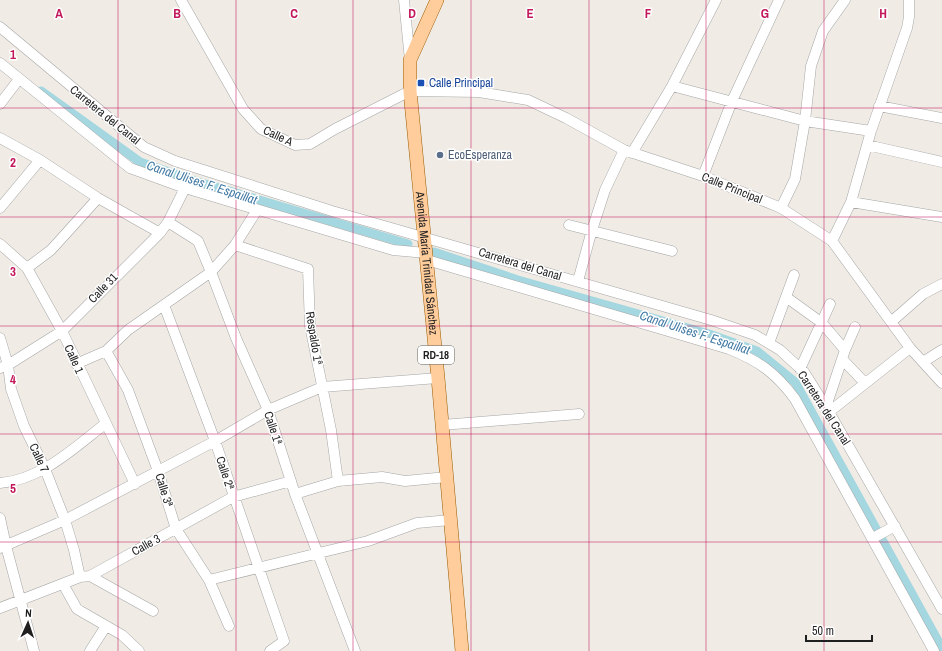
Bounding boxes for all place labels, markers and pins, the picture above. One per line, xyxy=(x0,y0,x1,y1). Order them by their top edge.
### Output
place label: Calle Principal xyxy=(429,75,493,91)
marker: Calle Principal xyxy=(416,78,426,88)
place label: EcoEsperanza xyxy=(448,147,513,163)
marker: EcoEsperanza xyxy=(435,150,445,160)

